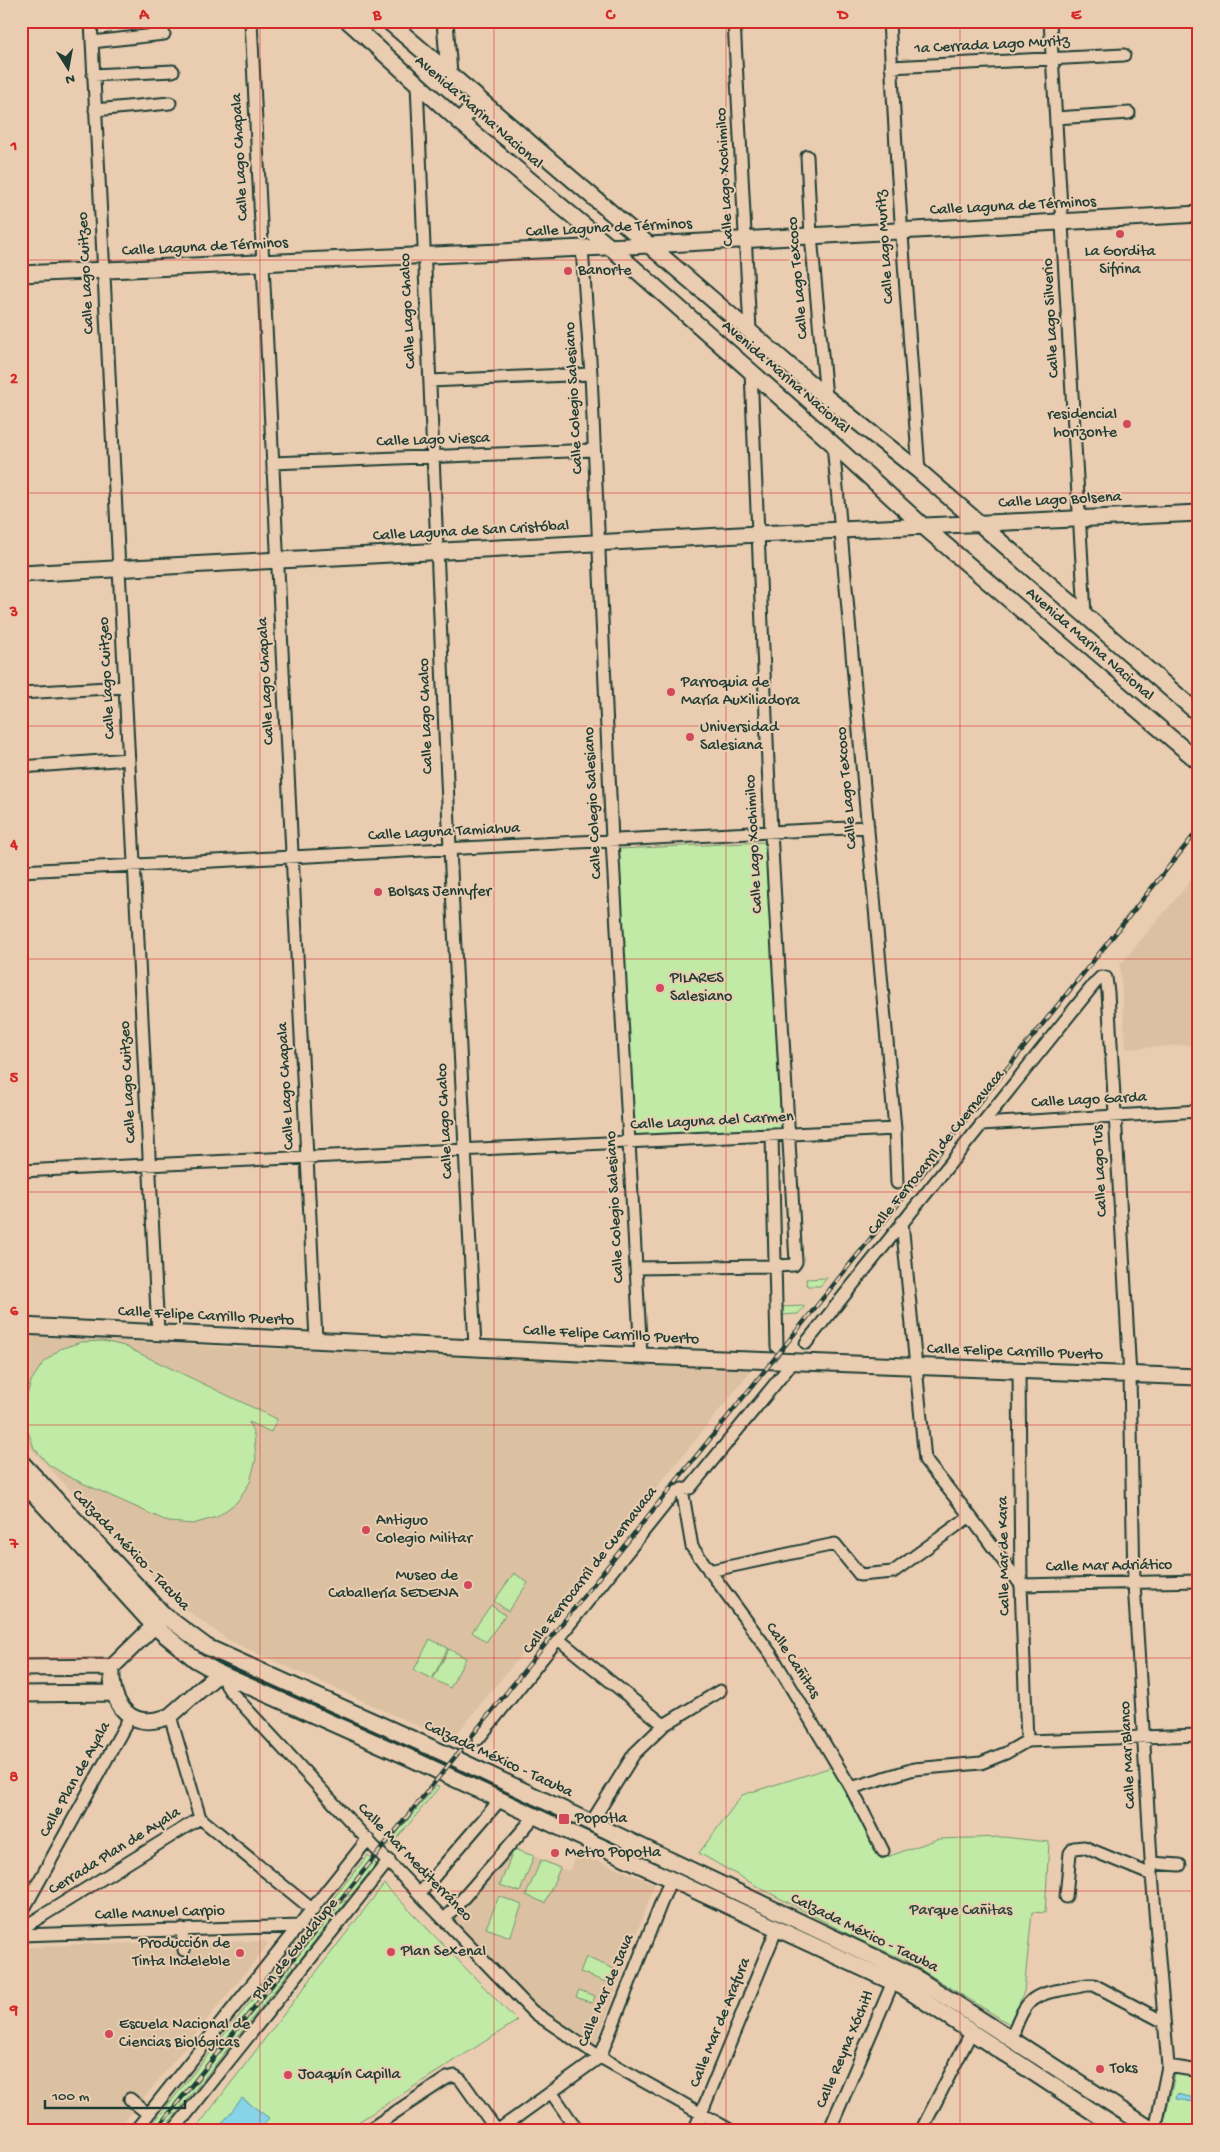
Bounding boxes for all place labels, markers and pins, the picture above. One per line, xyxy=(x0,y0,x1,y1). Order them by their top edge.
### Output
marker: La Gordita Sifrina xyxy=(1114,228,1126,240)
place label: La Gordita Sifrina xyxy=(1085,243,1157,280)
place label: Banorte xyxy=(577,262,632,281)
marker: Banorte xyxy=(562,265,574,277)
place label: residencial horizonte xyxy=(1047,406,1118,443)
marker: residencial horizonte xyxy=(1121,418,1133,430)
place label: Parroquia de María Auxiliadora xyxy=(680,674,801,711)
marker: Parroquia de María Auxiliadora xyxy=(665,686,677,698)
place label: Universidad Salesiana xyxy=(700,719,780,756)
marker: Universidad Salesiana xyxy=(684,731,696,743)
place label: Bolsas Jennyfer xyxy=(387,883,492,902)
marker: Bolsas Jennyfer xyxy=(372,886,384,898)
place label: PILARES Salesiano xyxy=(669,970,732,1007)
marker: PILARES Salesiano xyxy=(654,982,666,994)
place label: Antiguo Colegio Militar xyxy=(376,1512,473,1549)
marker: Antiguo Colegio Militar xyxy=(360,1524,372,1536)
place label: Museo de Caballería SEDENA xyxy=(328,1567,460,1604)
marker: Museo de Caballería SEDENA xyxy=(462,1579,474,1591)
place label: Popotla xyxy=(574,1810,628,1829)
marker: Popotla xyxy=(557,1812,571,1826)
place label: Metro Popotla xyxy=(565,1844,662,1863)
marker: Metro Popotla xyxy=(549,1847,561,1859)
place label: Producción de Tinta Indeleble xyxy=(131,1935,231,1972)
place label: Plan Sexenal xyxy=(400,1943,486,1962)
marker: Plan Sexenal xyxy=(385,1946,397,1958)
marker: Producción de Tinta Indeleble xyxy=(234,1947,246,1959)
place label: Escuela Nacional de Ciencias Biológicas xyxy=(119,2016,251,2053)
marker: Escuela Nacional de Ciencias Biológicas xyxy=(103,2028,115,2040)
place label: Toks xyxy=(1109,2060,1139,2079)
marker: Toks xyxy=(1094,2063,1106,2075)
place label: Joaquín Capilla xyxy=(298,2066,402,2085)
marker: Joaquín Capilla xyxy=(282,2069,294,2081)

